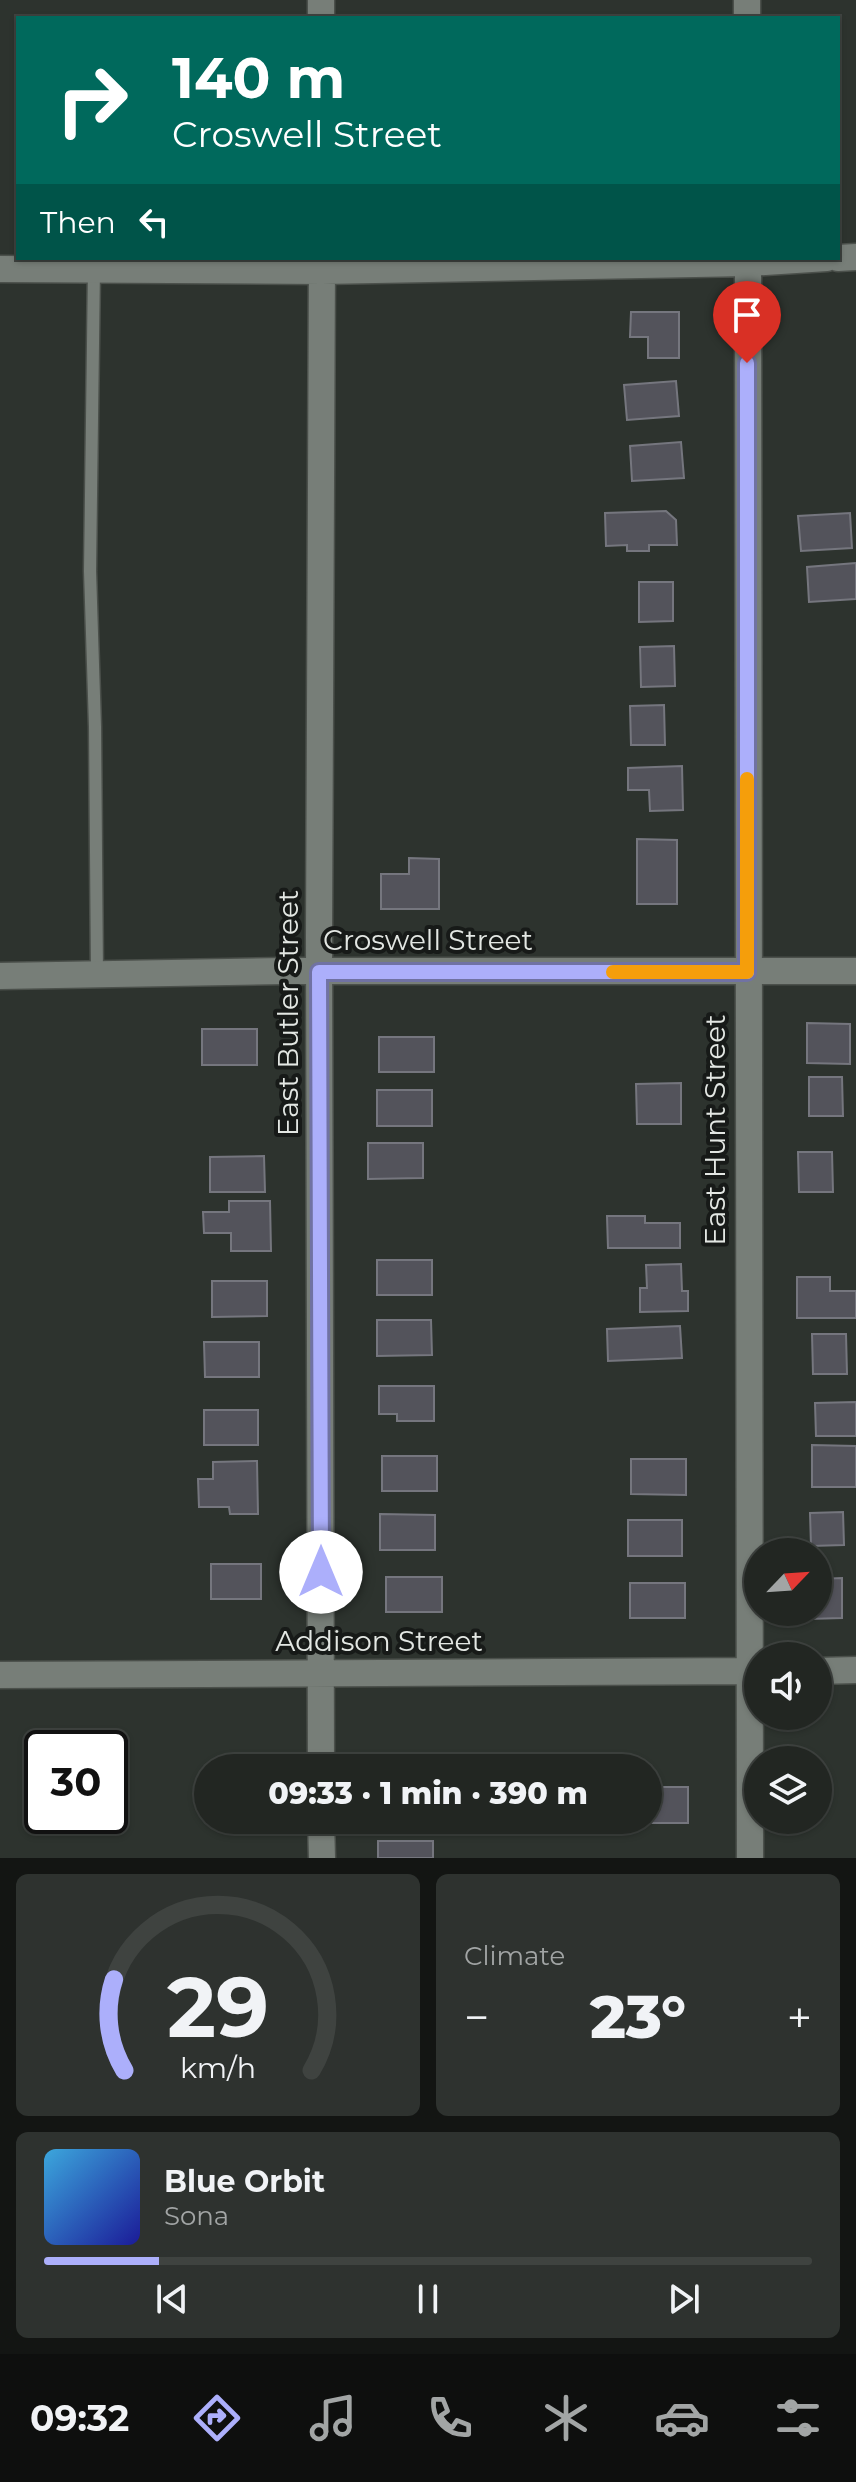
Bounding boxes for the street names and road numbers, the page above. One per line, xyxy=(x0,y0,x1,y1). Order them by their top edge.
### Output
street label: East Butler Street xyxy=(271,890,305,1136)
street label: Croswell Street xyxy=(323,923,533,957)
street label: East Hunt Street xyxy=(698,1014,732,1246)
street label: Addison Street xyxy=(275,1624,483,1658)

